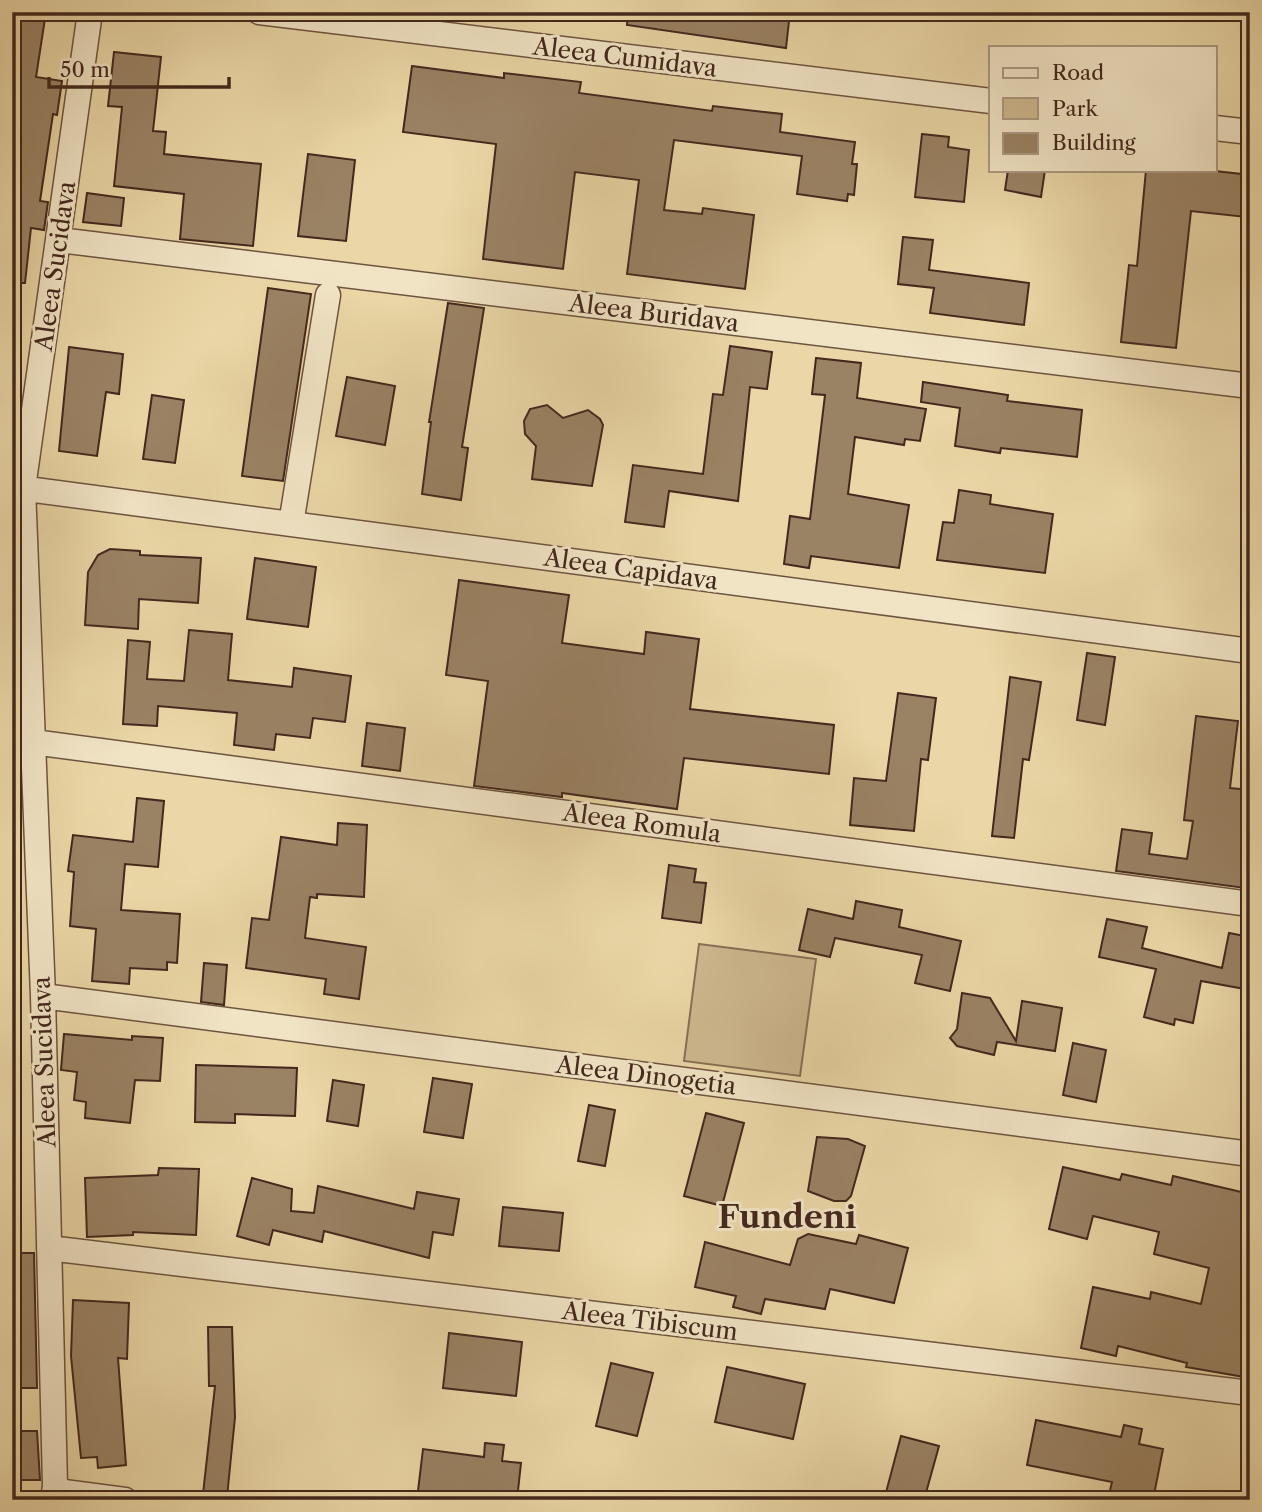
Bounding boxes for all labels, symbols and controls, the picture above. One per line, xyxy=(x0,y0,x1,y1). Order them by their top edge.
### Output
street label: Aleea Cumidava xyxy=(530,31,719,83)
scale bar xyxy=(49,46,229,90)
legend xyxy=(989,46,1216,172)
text: 50 m xyxy=(60,57,110,82)
text: Road xyxy=(1052,60,1104,85)
text: Park xyxy=(1052,96,1098,121)
text: Building xyxy=(1052,130,1137,155)
street label: Aleea Sucidava xyxy=(29,179,81,354)
street label: Aleea Buridava xyxy=(566,288,741,338)
street label: Aleea Capidava xyxy=(541,542,720,596)
street label: Aleea Romula xyxy=(560,797,723,849)
street label: Aleea Sucidava xyxy=(27,976,62,1149)
street label: Aleea Dinogetia xyxy=(553,1049,738,1100)
district label: Fundeni xyxy=(718,1197,856,1236)
street label: Aleea Tibiscum xyxy=(559,1296,740,1346)

